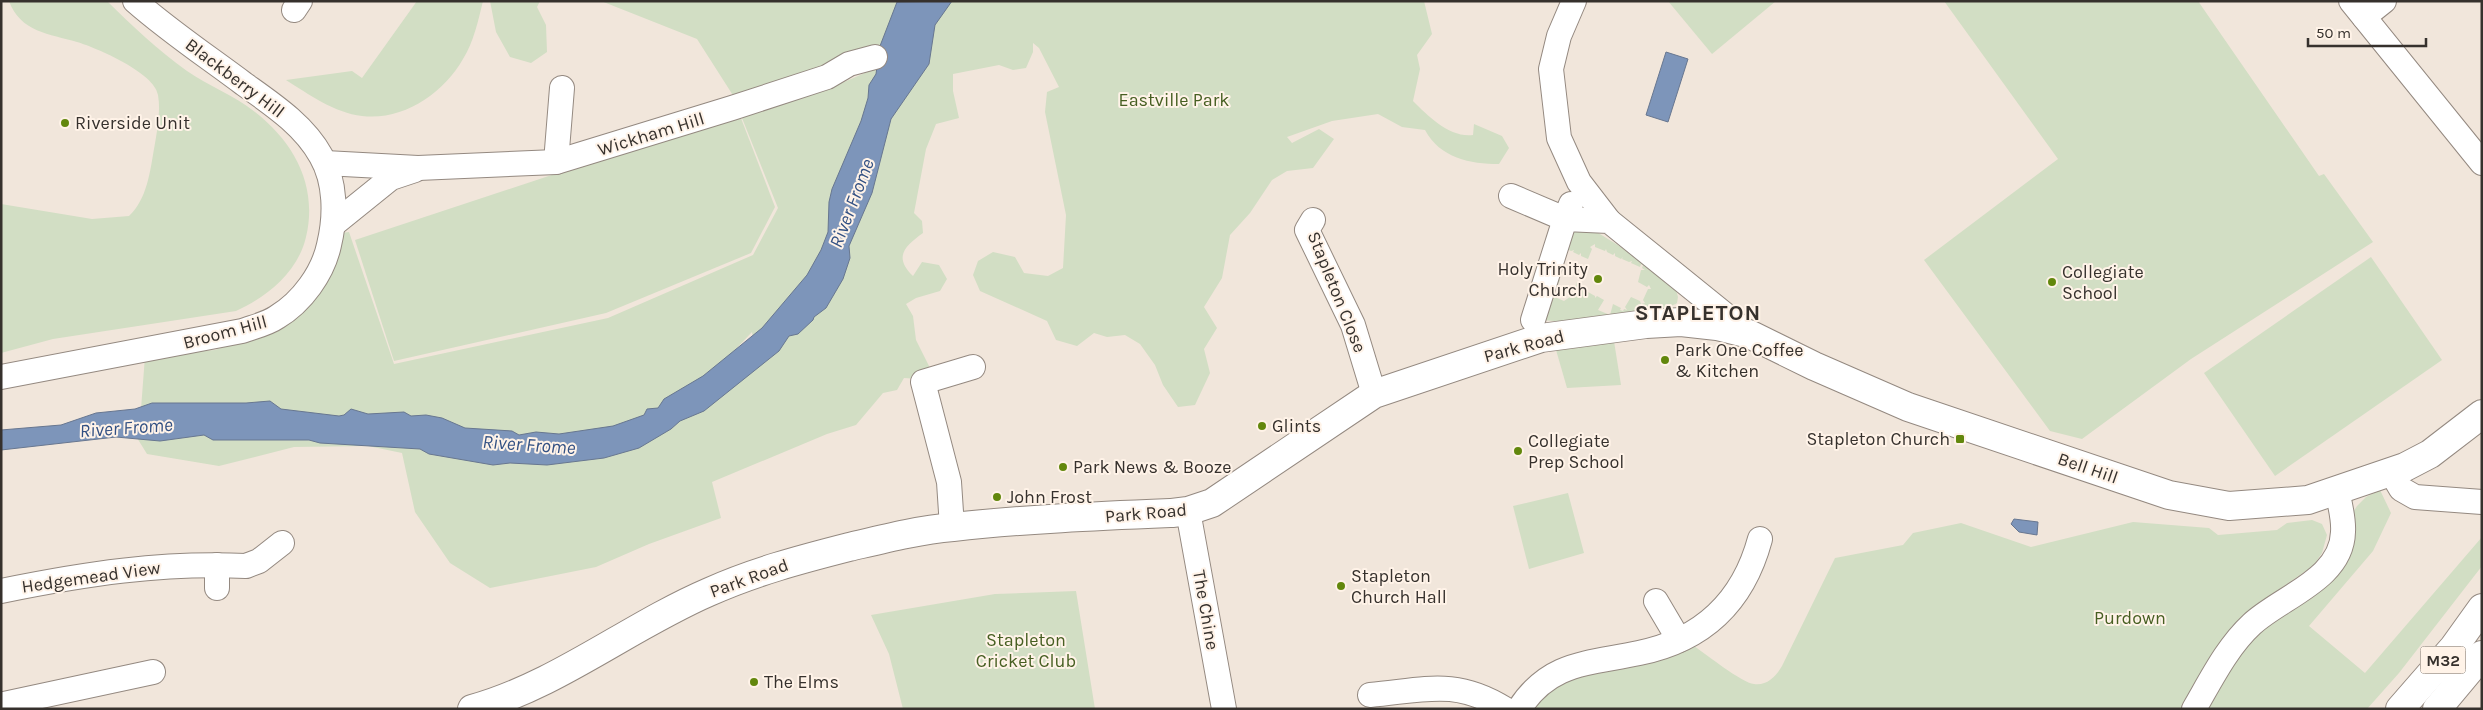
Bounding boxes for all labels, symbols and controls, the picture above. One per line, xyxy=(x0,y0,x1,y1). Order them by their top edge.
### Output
scale bar xyxy=(2308,15,2426,47)
text: 50 m xyxy=(2316,24,2351,42)
street label: Blackberry Hill xyxy=(181,34,289,122)
park label: Eastville Park xyxy=(1119,89,1229,111)
street label: Wickham Hill xyxy=(595,107,707,161)
place label: Riverside Unit xyxy=(75,112,190,134)
marker: Riverside Unit xyxy=(59,117,71,129)
water label: River Frome xyxy=(825,156,879,251)
street label: Stapleton Close xyxy=(1303,228,1371,356)
place label: Holy Trinity Church xyxy=(1497,258,1589,301)
place label: Collegiate School xyxy=(2062,261,2144,304)
marker: Holy Trinity Church xyxy=(1592,273,1604,285)
marker: Collegiate School xyxy=(2046,276,2058,288)
district label: STAPLETON xyxy=(1635,300,1761,326)
street label: Broom Hill xyxy=(181,310,269,354)
street label: Park Road xyxy=(1481,325,1567,367)
place label: Park One Coffee & Kitchen xyxy=(1675,339,1804,382)
marker: Park One Coffee & Kitchen xyxy=(1659,354,1671,366)
water label: River Frome xyxy=(79,414,174,442)
place label: Glints xyxy=(1272,415,1321,437)
marker: Glints xyxy=(1256,420,1268,432)
place label: Stapleton Church xyxy=(1806,428,1950,450)
place label: Collegiate Prep School xyxy=(1528,430,1624,473)
water label: River Frome xyxy=(482,431,576,459)
marker: Stapleton Church xyxy=(1954,433,1966,445)
marker: Collegiate Prep School xyxy=(1512,445,1524,457)
street label: Bell Hill xyxy=(2055,447,2121,489)
place label: Park News & Booze xyxy=(1073,456,1232,478)
marker: Park News & Booze xyxy=(1057,461,1069,473)
place label: John Frost xyxy=(1007,486,1092,508)
marker: John Frost xyxy=(991,491,1003,503)
street label: Park Road xyxy=(1104,498,1188,528)
street label: Park Road xyxy=(707,554,791,602)
street label: Hedgemead View xyxy=(20,556,162,598)
place label: Stapleton Church Hall xyxy=(1351,565,1447,608)
street label: The Chine xyxy=(1188,568,1224,652)
marker: Stapleton Church Hall xyxy=(1335,580,1347,592)
park label: Purdown xyxy=(2094,607,2166,629)
park label: Stapleton Cricket Club xyxy=(976,629,1076,672)
road number: M32 xyxy=(2420,646,2466,674)
place label: The Elms xyxy=(764,671,839,693)
marker: The Elms xyxy=(748,676,760,688)

